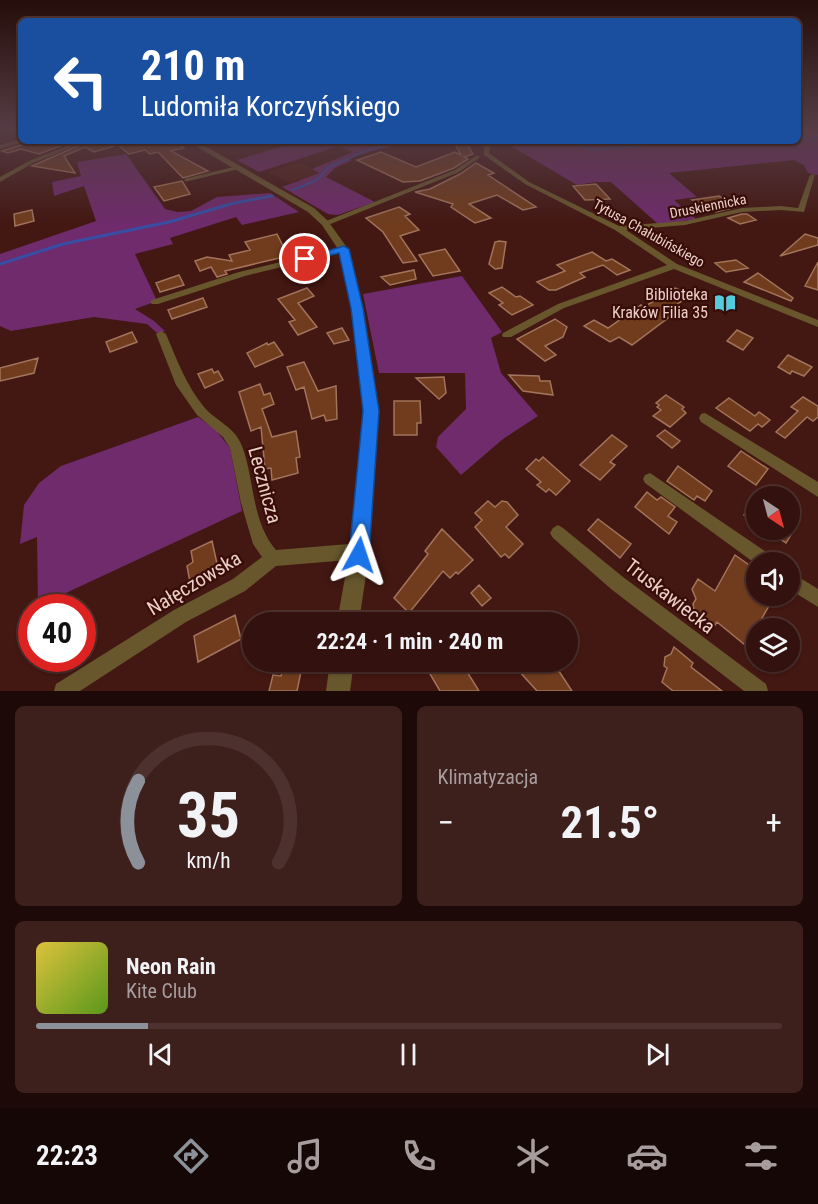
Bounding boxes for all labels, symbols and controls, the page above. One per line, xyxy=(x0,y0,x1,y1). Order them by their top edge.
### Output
text: 210 m xyxy=(141,41,246,90)
icon: left xyxy=(42,42,120,120)
text: Ludomiła Korczyńskiego xyxy=(141,91,400,123)
street label: Druskiennicka xyxy=(668,191,748,221)
street label: Tytusa Chałubińskiego xyxy=(591,196,707,270)
pin xyxy=(279,233,330,284)
icon: arrive xyxy=(288,242,321,275)
place label: Biblioteka Kraków Filia 35 xyxy=(612,285,708,322)
library icon: Biblioteka Kraków Filia 35 xyxy=(713,291,737,315)
street label: Lecznicza xyxy=(243,444,287,526)
north arrow xyxy=(746,486,800,540)
map controls xyxy=(746,486,800,672)
position arrow xyxy=(327,523,391,587)
street label: Nałęczowska xyxy=(143,546,245,620)
button: sound xyxy=(746,552,800,606)
street label: Truskawiecka xyxy=(620,553,720,639)
speed limit sign: 40 xyxy=(18,594,96,672)
button: layers xyxy=(746,618,800,672)
text: 22:24 · 1 min · 240 m xyxy=(317,629,503,654)
text: Klimatyzacja xyxy=(438,765,538,789)
text: 35 xyxy=(177,779,240,852)
text: 21.5° xyxy=(560,796,659,849)
text: − xyxy=(438,803,454,842)
text: + xyxy=(766,803,782,842)
text: km/h xyxy=(186,848,230,873)
text: Neon Rain xyxy=(126,954,216,979)
text: Kite Club xyxy=(126,979,197,1003)
icon: previous xyxy=(144,1038,177,1071)
icon: pause xyxy=(392,1038,425,1071)
icon: next xyxy=(641,1038,674,1071)
icon: directions xyxy=(170,1135,212,1177)
icon: music xyxy=(284,1135,326,1177)
icon: phone xyxy=(398,1135,440,1177)
icon: climate xyxy=(512,1135,554,1177)
icon: car xyxy=(626,1135,668,1177)
icon: filters xyxy=(740,1135,782,1177)
text: 22:23 xyxy=(36,1140,98,1172)

